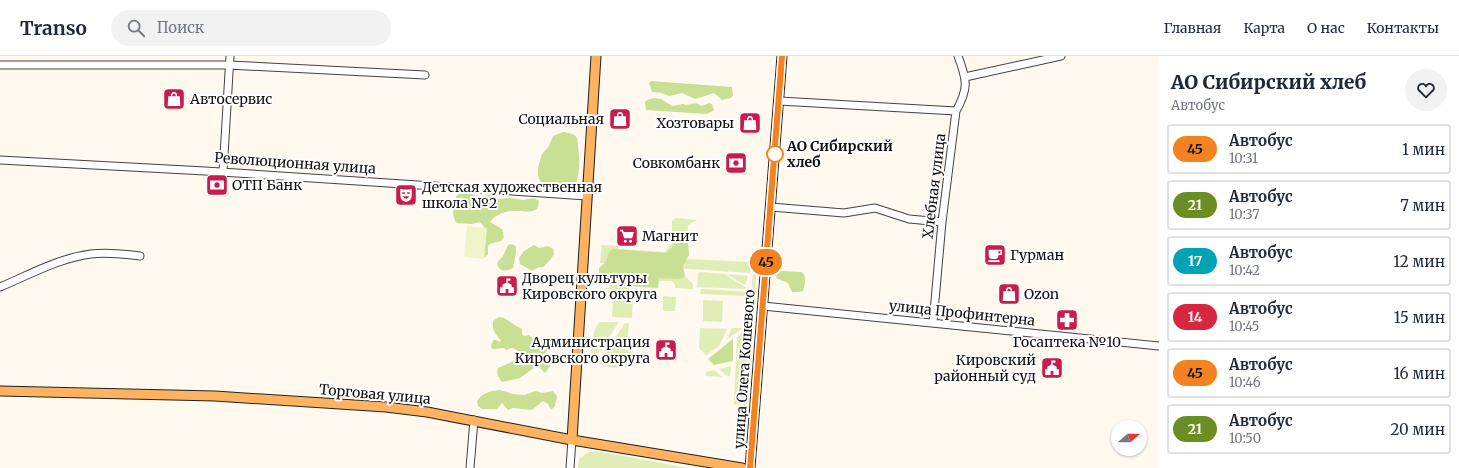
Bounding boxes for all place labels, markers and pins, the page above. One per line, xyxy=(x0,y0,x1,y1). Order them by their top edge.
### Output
shop icon: Автосервис xyxy=(161,86,187,112)
place label: Автосервис xyxy=(189,90,272,108)
shop icon: Социальная xyxy=(607,106,633,132)
place label: Социальная xyxy=(519,110,604,128)
shop icon: Хозтовары xyxy=(737,110,763,136)
place label: Хозтовары xyxy=(656,114,734,132)
place label: АО Сибирский хлеб xyxy=(786,137,893,171)
marker: АО Сибирский хлеб xyxy=(766,145,784,163)
bank icon: Совкомбанк xyxy=(723,150,749,176)
place label: Совкомбанк xyxy=(633,154,720,172)
bank icon: ОТП Банк xyxy=(204,172,230,198)
place label: ОТП Банк xyxy=(232,176,302,194)
place label: Детская художественная школа №2 xyxy=(422,178,602,212)
theatre icon: Детская художественная школа №2 xyxy=(393,182,419,208)
supermarket icon: Магнит xyxy=(614,223,640,249)
place label: Магнит xyxy=(642,227,699,245)
cafe icon: Гурман xyxy=(982,242,1008,268)
place label: Гурман xyxy=(1010,246,1064,264)
place label: Дворец культуры Кировского округа xyxy=(522,269,658,303)
public building icon: Дворец культуры Кировского округа xyxy=(494,273,520,299)
shop icon: Ozon xyxy=(996,281,1022,307)
place label: Ozon xyxy=(1024,285,1059,303)
pharmacy icon: Госаптека №10 xyxy=(1054,307,1080,333)
place label: Администрация Кировского округа xyxy=(515,333,650,367)
place label: Госаптека №10 xyxy=(1013,333,1121,351)
public building icon: Администрация Кировского округа xyxy=(653,337,679,363)
place label: Кировский районный суд xyxy=(934,351,1036,385)
public building icon: Кировский районный суд xyxy=(1039,355,1065,381)

